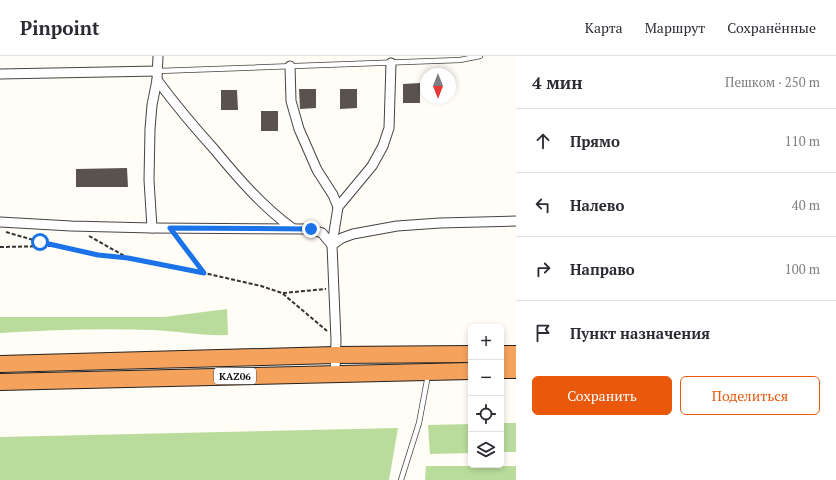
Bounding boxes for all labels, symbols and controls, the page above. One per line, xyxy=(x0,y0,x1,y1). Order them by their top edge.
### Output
text: Pinpoint xyxy=(20,15,100,40)
text: Карта xyxy=(585,18,623,37)
text: Маршрут xyxy=(645,18,705,37)
text: Сохранённые xyxy=(727,18,816,37)
north arrow xyxy=(420,68,456,104)
text: 4 мин xyxy=(532,71,582,94)
text: Пешком · 250 m xyxy=(725,73,820,91)
icon: ahead xyxy=(532,130,554,152)
text: Прямо xyxy=(570,131,620,151)
text: 110 m xyxy=(785,132,820,150)
icon: left xyxy=(532,194,554,216)
text: Налево xyxy=(570,195,624,215)
text: 40 m xyxy=(792,196,820,214)
route end xyxy=(302,220,320,238)
route start xyxy=(31,233,49,251)
icon: right xyxy=(532,258,554,280)
text: Направо xyxy=(570,259,635,279)
text: 100 m xyxy=(785,260,820,278)
icon: arrive xyxy=(532,322,554,344)
text: Пункт назначения xyxy=(570,323,710,343)
map controls xyxy=(468,324,504,468)
button: + xyxy=(468,324,504,360)
button: − xyxy=(468,360,504,396)
road number: KАZ06 xyxy=(214,368,256,384)
button: Сохранить xyxy=(532,376,672,415)
button: Поделиться xyxy=(680,376,820,415)
button: locate xyxy=(468,396,504,432)
button: layers xyxy=(468,432,504,468)

